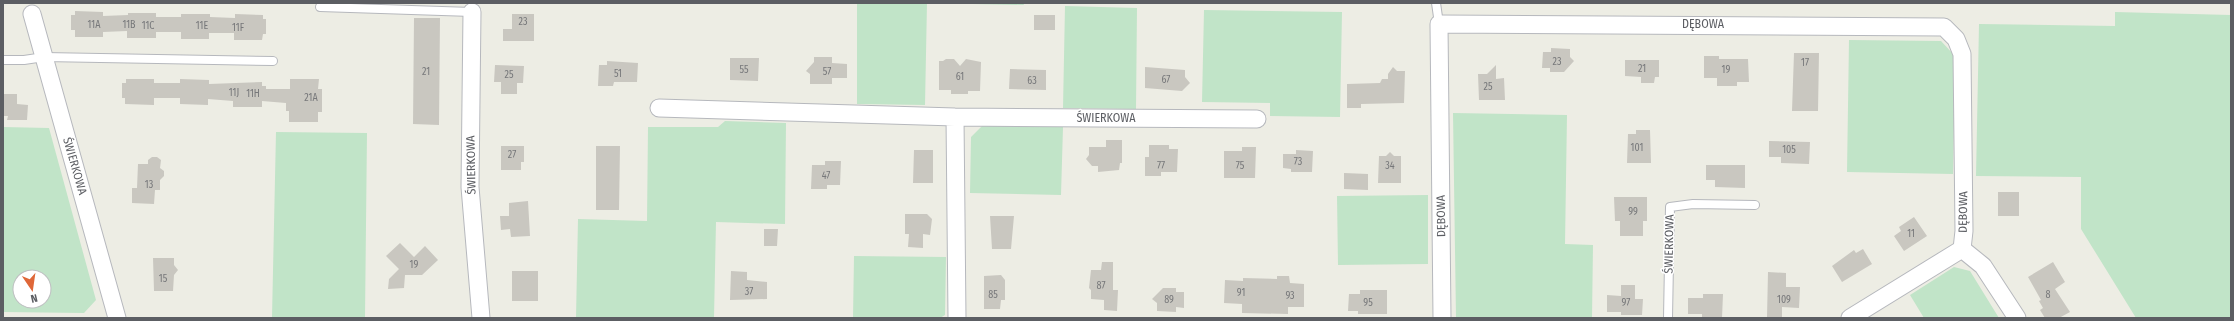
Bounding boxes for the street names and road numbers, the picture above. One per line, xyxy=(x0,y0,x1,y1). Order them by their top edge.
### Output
street label: DĘBOWA xyxy=(1682,17,1725,31)
street label: ŚWIERKOWA xyxy=(1076,110,1136,125)
street label: ŚWIERKOWA xyxy=(60,135,91,197)
street label: ŚWIERKOWA xyxy=(462,135,479,195)
street label: DĘBOWA xyxy=(1956,190,1970,233)
street label: DĘBOWA xyxy=(1434,194,1448,237)
street label: ŚWIERKOWA xyxy=(1660,214,1677,274)

